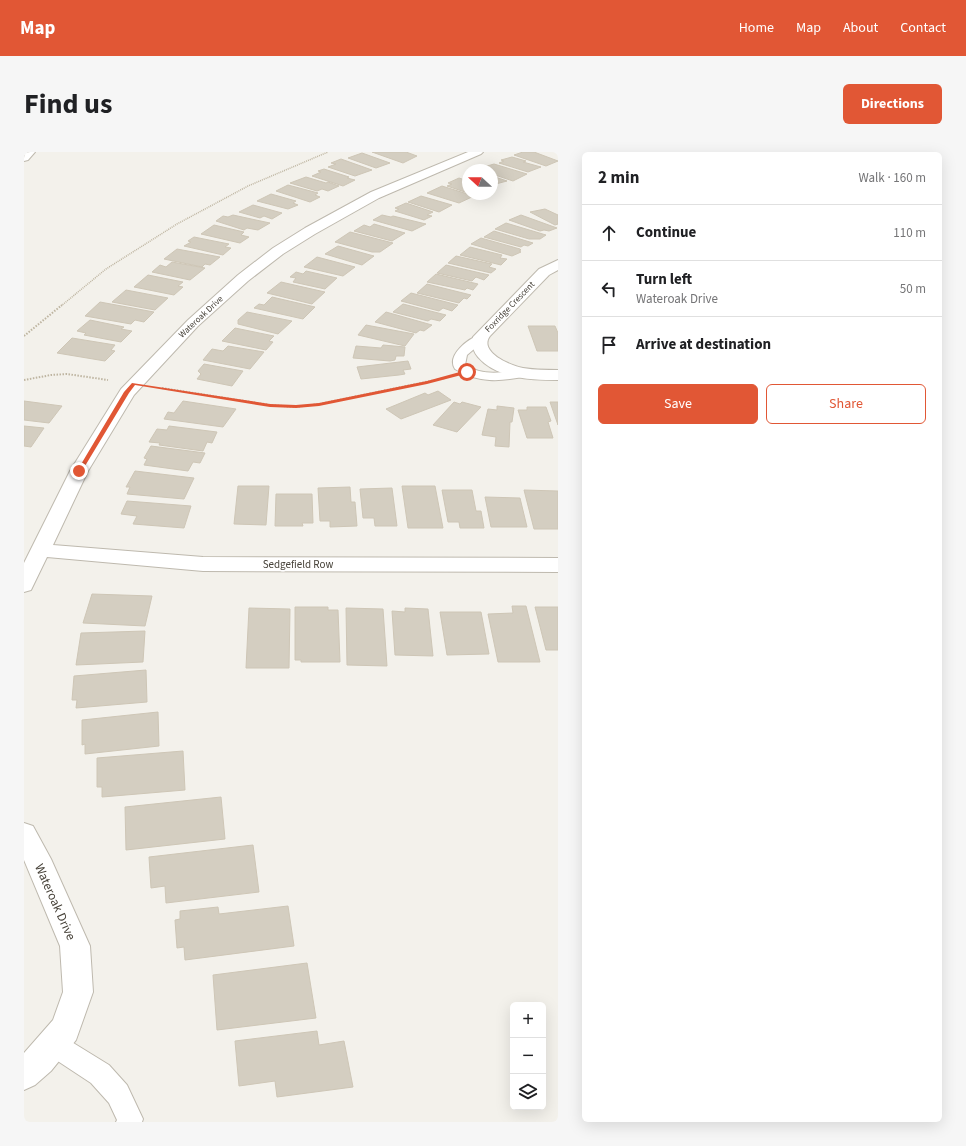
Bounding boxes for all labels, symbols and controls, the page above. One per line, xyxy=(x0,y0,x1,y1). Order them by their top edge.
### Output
text: Map xyxy=(20,15,55,42)
text: Home xyxy=(739,18,774,38)
text: Map xyxy=(796,18,821,38)
text: About xyxy=(843,18,878,38)
text: Contact xyxy=(900,18,946,38)
text: Find us xyxy=(24,84,112,124)
button: Directions xyxy=(843,84,942,124)
north arrow xyxy=(462,164,498,200)
text: 2 min xyxy=(598,166,639,190)
text: Walk · 160 m xyxy=(858,169,926,187)
icon: ahead xyxy=(598,222,620,244)
text: Continue xyxy=(636,222,696,243)
text: 110 m xyxy=(893,224,926,242)
text: Turn left xyxy=(636,269,692,290)
street label: Foxridge Crescent xyxy=(482,278,538,336)
icon: left xyxy=(598,278,620,300)
text: 50 m xyxy=(900,280,926,298)
text: Wateroak Drive xyxy=(636,290,718,308)
street label: Wateroak Drive xyxy=(176,293,227,341)
icon: arrive xyxy=(598,334,620,356)
text: Arrive at destination xyxy=(636,334,771,355)
route start xyxy=(458,363,476,381)
button: Save xyxy=(598,384,758,424)
button: Share xyxy=(766,384,926,424)
route end xyxy=(70,462,88,480)
street label: Sedgefield Row xyxy=(263,557,333,572)
street label: Wateroak Drive xyxy=(30,861,80,943)
map controls xyxy=(510,1002,546,1110)
button: + xyxy=(510,1002,546,1038)
button: − xyxy=(510,1038,546,1074)
button: layers xyxy=(510,1074,546,1110)

